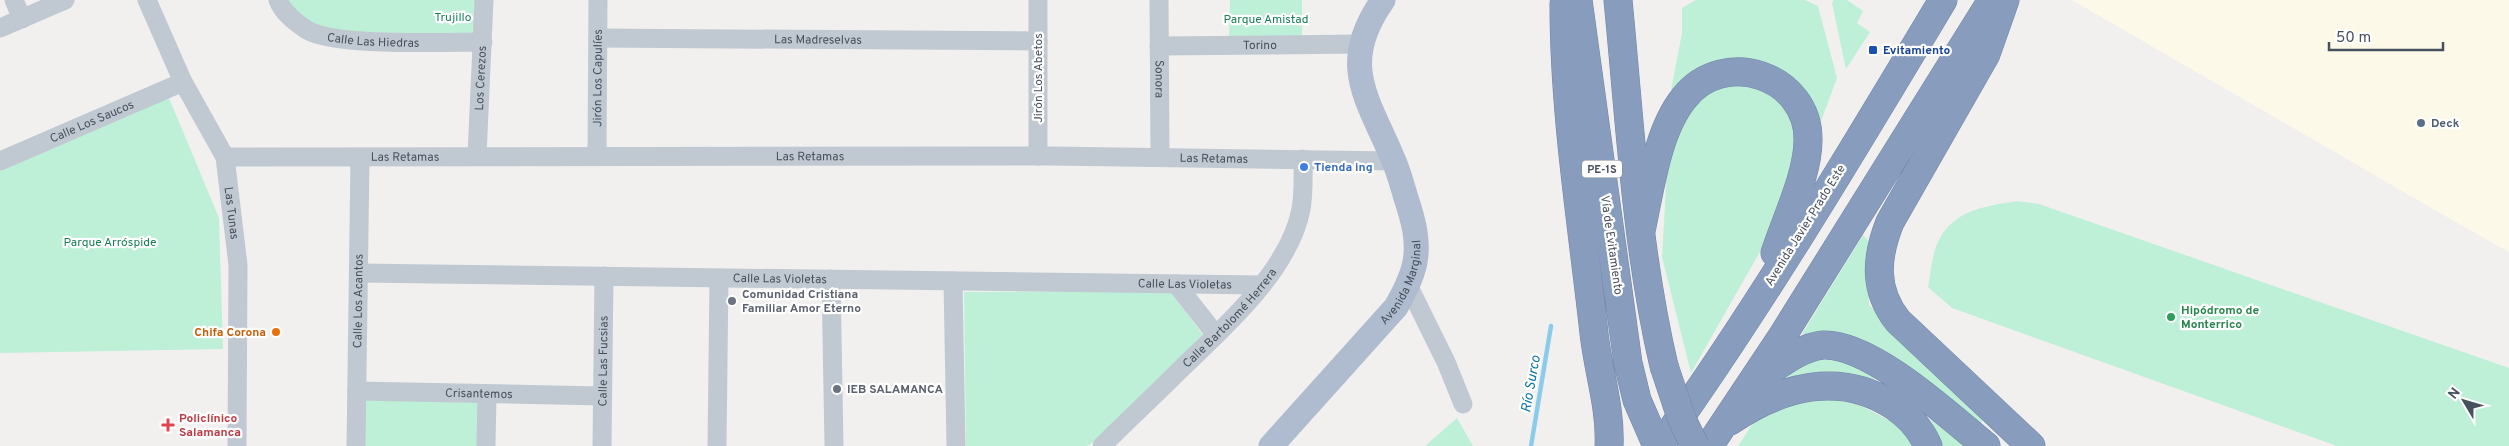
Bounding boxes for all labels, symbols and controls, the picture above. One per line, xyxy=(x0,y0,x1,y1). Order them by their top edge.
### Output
park label: Trujillo xyxy=(435,10,472,26)
park label: Parque Amistad xyxy=(1224,12,1308,28)
scale bar xyxy=(2329,20,2443,52)
street label: Jirón Los Capulíes xyxy=(590,29,607,127)
text: 50 m xyxy=(2336,29,2371,48)
street label: Calle Las Hiedras xyxy=(326,30,419,52)
street label: Las Madreselvas xyxy=(774,32,862,49)
street label: Jirón Los Abetos xyxy=(1031,33,1047,123)
street label: Torino xyxy=(1243,38,1277,54)
place label: Evitamiento xyxy=(1883,43,1951,59)
marker: Evitamiento xyxy=(1867,44,1879,56)
street label: Los Cerezos xyxy=(472,45,491,111)
street label: Sonora xyxy=(1150,60,1167,98)
street label: Calle Los Saucos xyxy=(48,97,137,147)
place label: Deck xyxy=(2431,116,2460,132)
marker: Deck xyxy=(2415,117,2427,129)
street label: Las Retamas xyxy=(776,149,844,165)
street label: Las Retamas xyxy=(371,150,439,166)
street label: Las Retamas xyxy=(1180,151,1248,168)
place label: Tienda ing xyxy=(1314,160,1373,176)
road number: PE-1S xyxy=(1582,160,1622,178)
marker: Tienda ing xyxy=(1298,161,1310,173)
street label: Avenida Javier Prado Este xyxy=(1762,162,1850,289)
street label: Las Tunas xyxy=(220,186,242,241)
street label: Vía de Evitamiento xyxy=(1596,194,1626,296)
park label: Parque Arróspide xyxy=(64,235,156,251)
street label: Avenida Marginal xyxy=(1377,239,1425,329)
street label: Calle Los Acantos xyxy=(350,254,368,348)
street label: Calle Bartolomé Herrera xyxy=(1180,266,1281,372)
street label: Calle Las Violetas xyxy=(733,271,827,288)
street label: Calle Las Violetas xyxy=(1138,276,1232,294)
place label: Comunidad Cristiana Familiar Amor Eterno xyxy=(742,287,861,317)
marker: Comunidad Cristiana Familiar Amor Eterno xyxy=(726,295,738,307)
place label: Hipódromo de Monterrico xyxy=(2181,303,2259,333)
marker: Hipódromo de Monterrico xyxy=(2165,311,2177,323)
street label: Calle Las Fucsias xyxy=(595,316,613,406)
place label: Chifa Corona xyxy=(194,325,266,341)
marker: Chifa Corona xyxy=(270,326,282,338)
water label: Río Surco xyxy=(1518,354,1545,414)
north arrow xyxy=(2439,376,2489,426)
place label: IEB SALAMANCA xyxy=(847,382,943,398)
marker: IEB SALAMANCA xyxy=(831,383,843,395)
text: N xyxy=(2445,385,2465,403)
street label: Crisantemos xyxy=(445,386,513,403)
place label: Policlínico Salamanca xyxy=(179,411,241,441)
marker: Policlínico Salamanca xyxy=(161,418,175,432)

